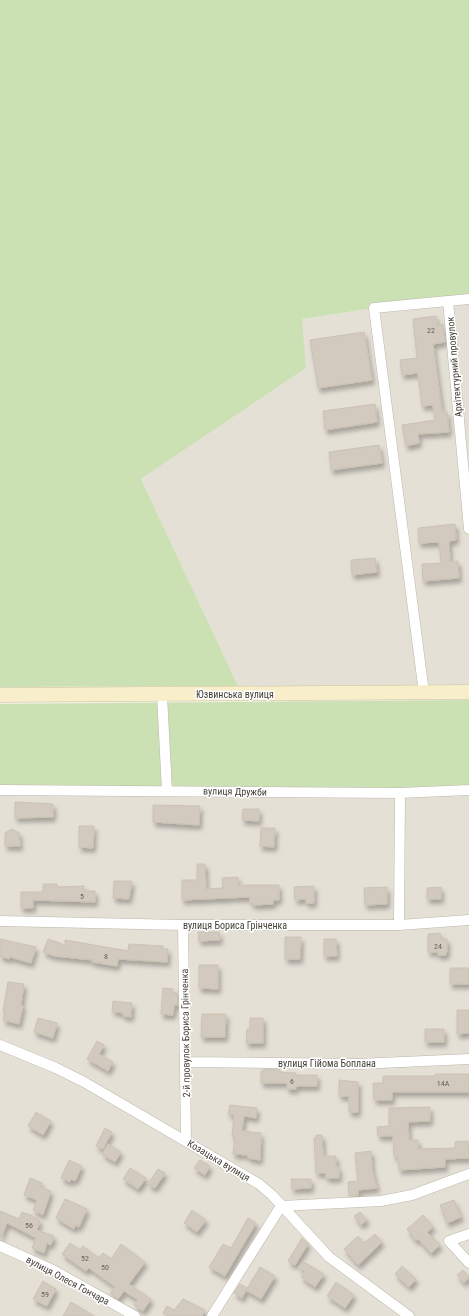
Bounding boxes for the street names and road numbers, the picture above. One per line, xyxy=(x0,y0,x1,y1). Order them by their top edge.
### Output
street label: Архітектурний провулок xyxy=(445,316,464,418)
street label: Юзвинська вулиця xyxy=(196,689,274,700)
street label: вулиця Дружби xyxy=(203,785,267,798)
street label: вулиця Бориса Грінченка xyxy=(183,920,287,931)
street label: 2-й провулок Бориса Грінченка xyxy=(179,968,192,1097)
street label: вулиця Гійома Боплана xyxy=(278,1058,376,1069)
street label: Козацька вулиця xyxy=(186,1137,252,1184)
street label: вулиця Олеся Гончара xyxy=(24,1254,111,1307)

